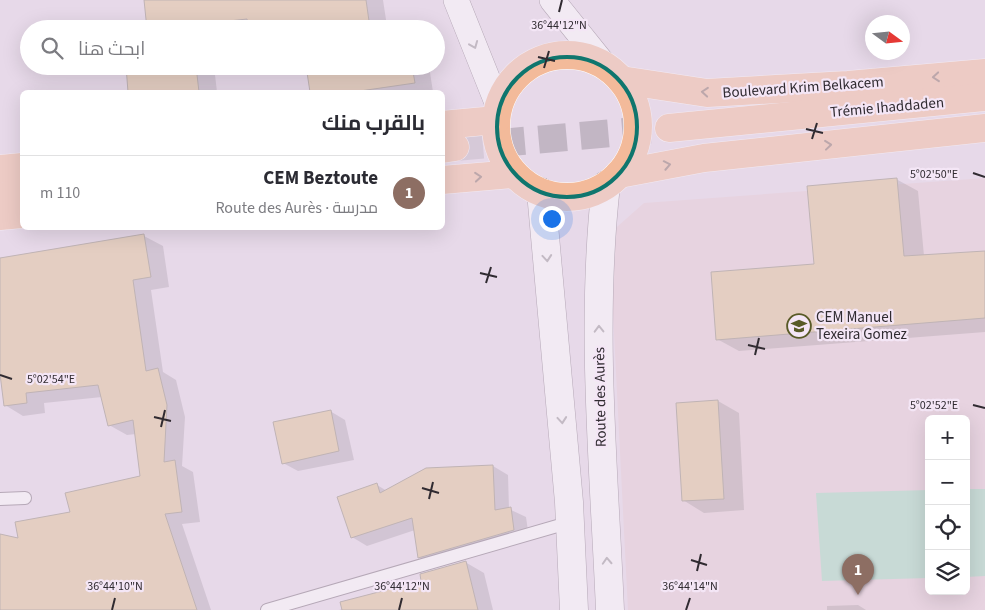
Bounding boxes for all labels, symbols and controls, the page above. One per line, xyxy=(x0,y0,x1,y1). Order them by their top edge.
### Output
north arrow xyxy=(865,15,910,60)
text: 36°44'12"N xyxy=(531,17,587,34)
search box xyxy=(20,20,445,75)
icon: search xyxy=(38,34,66,62)
text: ابحث هنا xyxy=(78,36,145,63)
one-way arrow xyxy=(468,40,479,49)
street label: Boulevard Krim Belkacem xyxy=(722,71,884,104)
one-way arrow xyxy=(932,72,940,83)
one-way arrow xyxy=(700,87,708,98)
street label: Trémie Ihaddaden xyxy=(829,92,945,123)
text: بالقرب منك xyxy=(322,108,425,138)
one-way arrow xyxy=(825,140,833,151)
one-way arrow xyxy=(663,161,672,171)
text: CEM Beztoute xyxy=(263,165,378,192)
text: 5°02'50"E xyxy=(910,166,958,183)
one-way arrow xyxy=(474,172,482,183)
text: 110 m xyxy=(40,182,80,204)
text: 1 xyxy=(405,182,413,204)
text: مدرسة · Route des Aurès xyxy=(215,197,378,219)
your location xyxy=(539,206,565,232)
one-way arrow xyxy=(541,254,552,262)
place label: CEM Manuel Texeira Gomez xyxy=(816,307,907,345)
school or university icon: CEM Manuel Texeira Gomez xyxy=(786,313,812,339)
one-way arrow xyxy=(594,325,604,332)
street label: Route des Aurès xyxy=(589,347,612,447)
text: 5°02'54"E xyxy=(27,371,75,388)
text: 5°02'52"E xyxy=(910,397,958,414)
map controls xyxy=(925,415,970,595)
button: + xyxy=(925,415,970,460)
one-way arrow xyxy=(556,416,567,424)
button: − xyxy=(925,460,970,505)
button: locate xyxy=(925,505,970,550)
button: layers xyxy=(925,550,970,595)
pin: 1 xyxy=(842,554,874,595)
one-way arrow xyxy=(602,557,613,565)
text: 36°44'10"N xyxy=(87,578,143,595)
text: 36°44'12"N xyxy=(374,578,430,595)
text: 36°44'14"N xyxy=(662,578,718,595)

